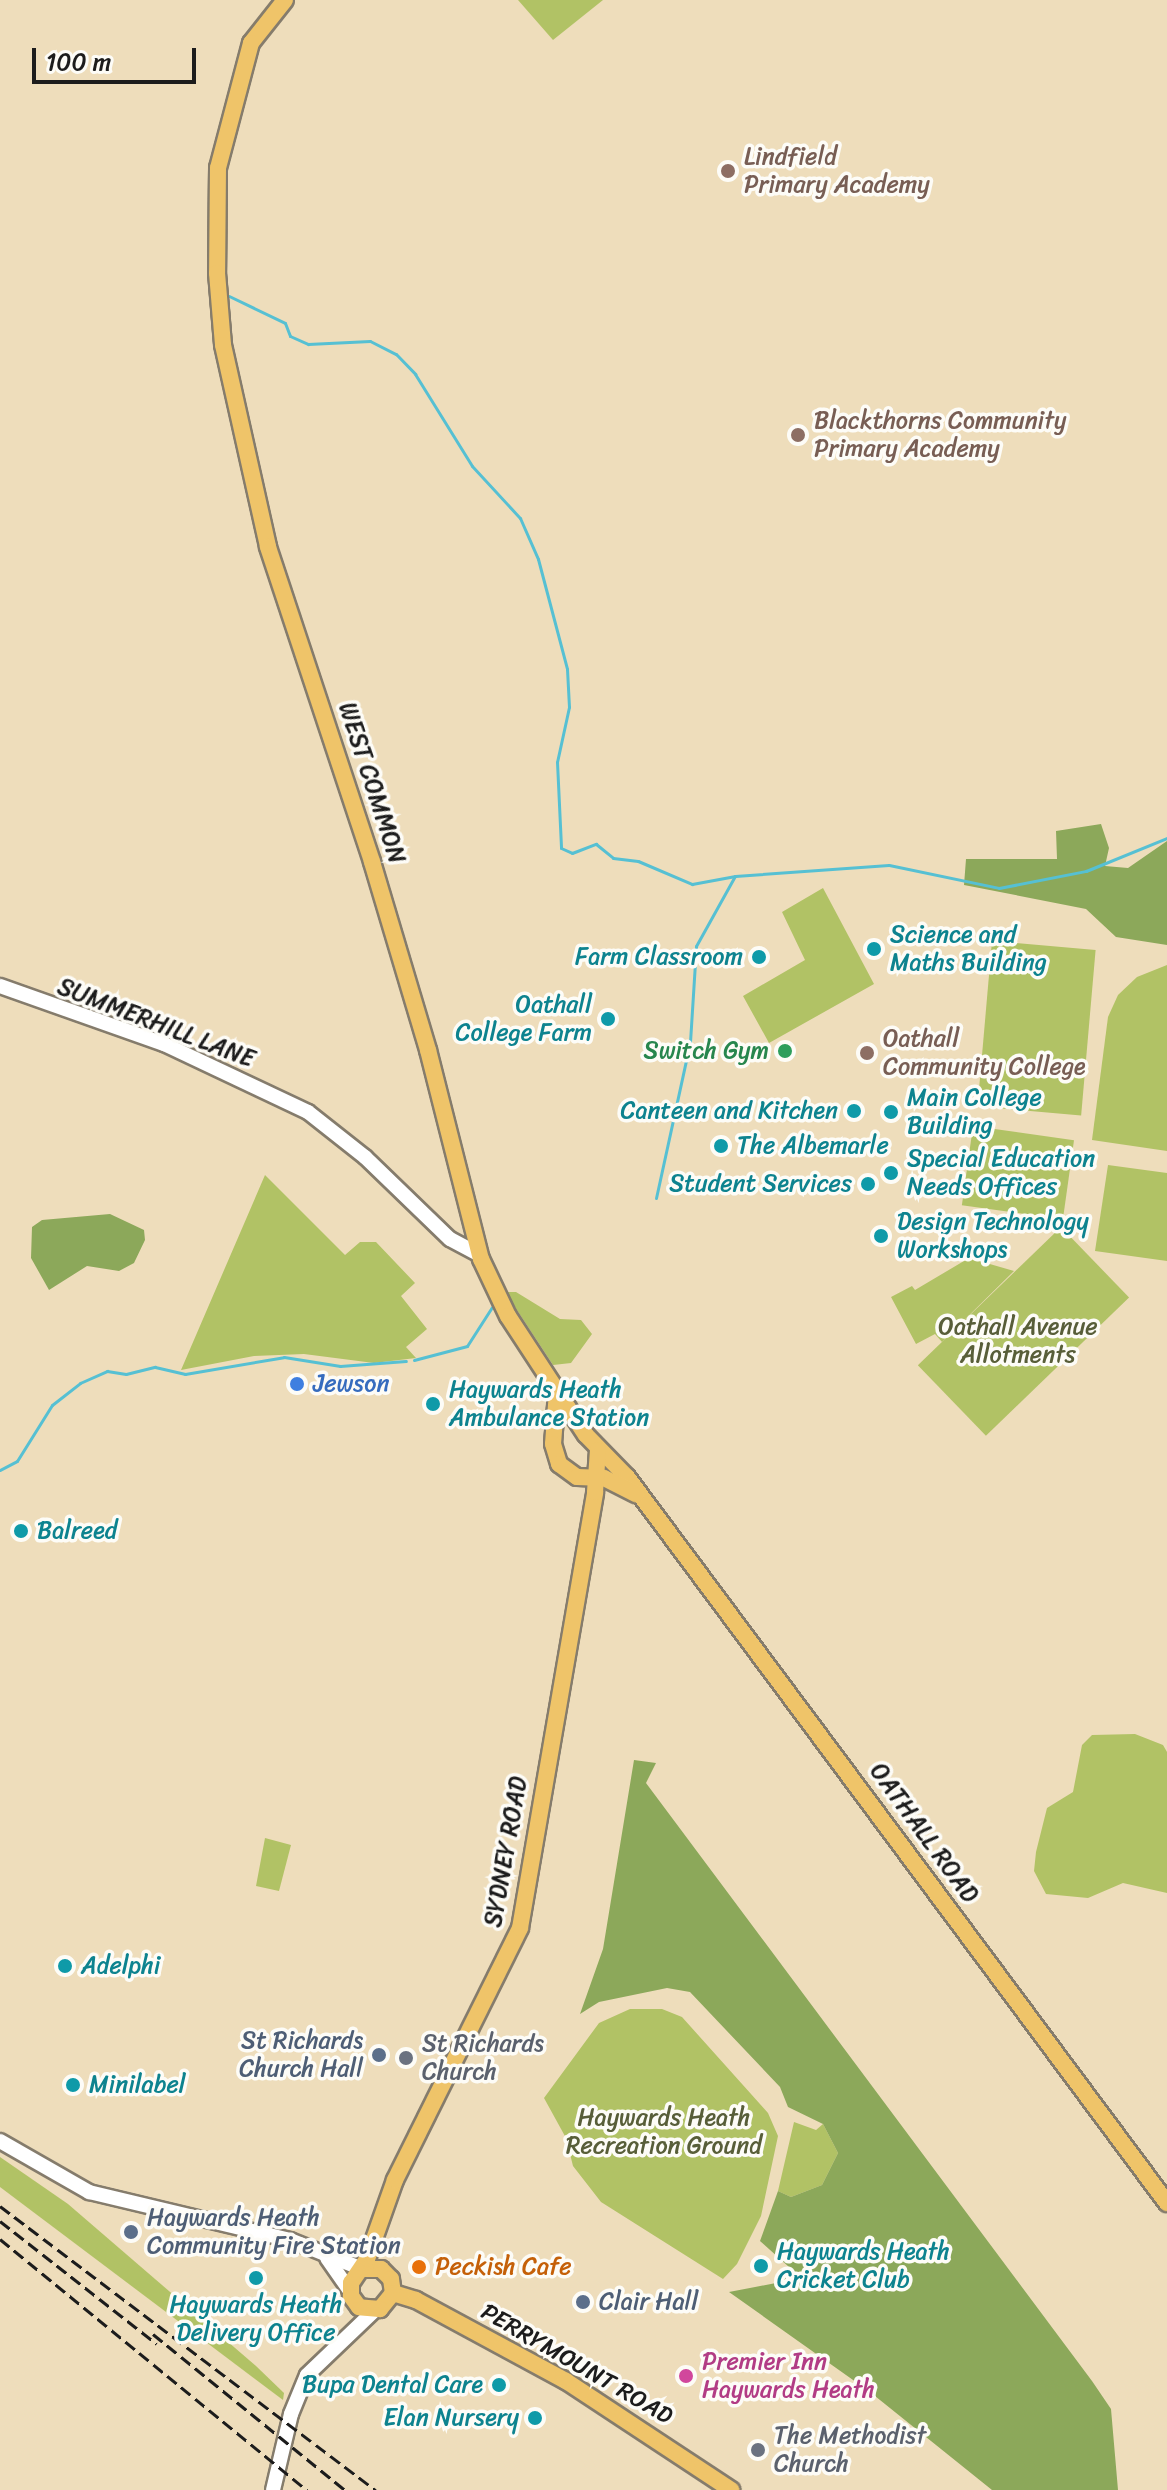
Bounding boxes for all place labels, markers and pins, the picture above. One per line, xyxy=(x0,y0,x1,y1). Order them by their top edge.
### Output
place label: Lindfield Primary Academy xyxy=(744,143,930,199)
marker: Lindfield Primary Academy xyxy=(719,162,737,180)
place label: Blackthorns Community Primary Academy xyxy=(814,407,1068,463)
marker: Blackthorns Community Primary Academy xyxy=(789,426,807,444)
place label: Science and Maths Building xyxy=(890,921,1047,977)
marker: Science and Maths Building xyxy=(865,940,883,958)
place label: Farm Classroom xyxy=(576,943,743,971)
marker: Farm Classroom xyxy=(750,948,768,966)
place label: Oathall College Farm xyxy=(455,991,592,1047)
marker: Oathall College Farm xyxy=(599,1010,617,1028)
place label: Oathall Community College xyxy=(883,1025,1086,1081)
place label: Switch Gym xyxy=(644,1037,769,1065)
marker: Switch Gym xyxy=(776,1042,794,1060)
marker: Oathall Community College xyxy=(858,1044,876,1062)
place label: Main College Building xyxy=(907,1084,1041,1140)
place label: Canteen and Kitchen xyxy=(619,1097,838,1125)
marker: Canteen and Kitchen xyxy=(845,1102,863,1120)
marker: Main College Building xyxy=(882,1103,900,1121)
place label: The Albemarle xyxy=(737,1132,888,1160)
marker: The Albemarle xyxy=(712,1137,730,1155)
place label: Special Education Needs Offices xyxy=(907,1145,1095,1201)
marker: Special Education Needs Offices xyxy=(882,1164,900,1182)
place label: Student Services xyxy=(669,1170,852,1198)
marker: Student Services xyxy=(859,1175,877,1193)
place label: Design Technology Workshops xyxy=(897,1208,1089,1264)
marker: Design Technology Workshops xyxy=(872,1227,890,1245)
place label: Jewson xyxy=(313,1370,389,1398)
marker: Jewson xyxy=(288,1375,306,1393)
place label: Haywards Heath Ambulance Station xyxy=(449,1376,650,1432)
marker: Haywards Heath Ambulance Station xyxy=(424,1395,442,1413)
place label: Balreed xyxy=(37,1517,117,1545)
marker: Balreed xyxy=(12,1522,30,1540)
place label: Adelphi xyxy=(81,1952,160,1980)
marker: Adelphi xyxy=(56,1957,74,1975)
place label: St Richards Church Hall xyxy=(239,2027,363,2083)
place label: St Richards Church xyxy=(422,2030,545,2086)
marker: St Richards Church Hall xyxy=(370,2046,388,2064)
marker: St Richards Church xyxy=(397,2049,415,2067)
place label: Minilabel xyxy=(89,2071,186,2099)
marker: Minilabel xyxy=(64,2076,82,2094)
place label: Haywards Heath Community Fire Station xyxy=(147,2204,400,2260)
marker: Haywards Heath Community Fire Station xyxy=(122,2223,140,2241)
place label: Haywards Heath Cricket Club xyxy=(777,2238,951,2294)
place label: Peckish Cafe xyxy=(435,2253,572,2281)
marker: Haywards Heath Cricket Club xyxy=(752,2257,770,2275)
marker: Peckish Cafe xyxy=(410,2258,428,2276)
marker: Haywards Heath Delivery Office xyxy=(247,2269,265,2287)
place label: Clair Hall xyxy=(599,2288,698,2316)
place label: Haywards Heath Delivery Office xyxy=(169,2291,343,2347)
marker: Clair Hall xyxy=(574,2293,592,2311)
place label: Premier Inn Haywards Heath xyxy=(702,2348,876,2404)
marker: Premier Inn Haywards Heath xyxy=(677,2367,695,2385)
place label: Bupa Dental Care xyxy=(300,2371,483,2399)
marker: Bupa Dental Care xyxy=(490,2376,508,2394)
place label: Elan Nursery xyxy=(383,2404,519,2432)
marker: Elan Nursery xyxy=(526,2409,544,2427)
place label: The Methodist Church xyxy=(774,2422,926,2478)
marker: The Methodist Church xyxy=(749,2441,767,2459)

